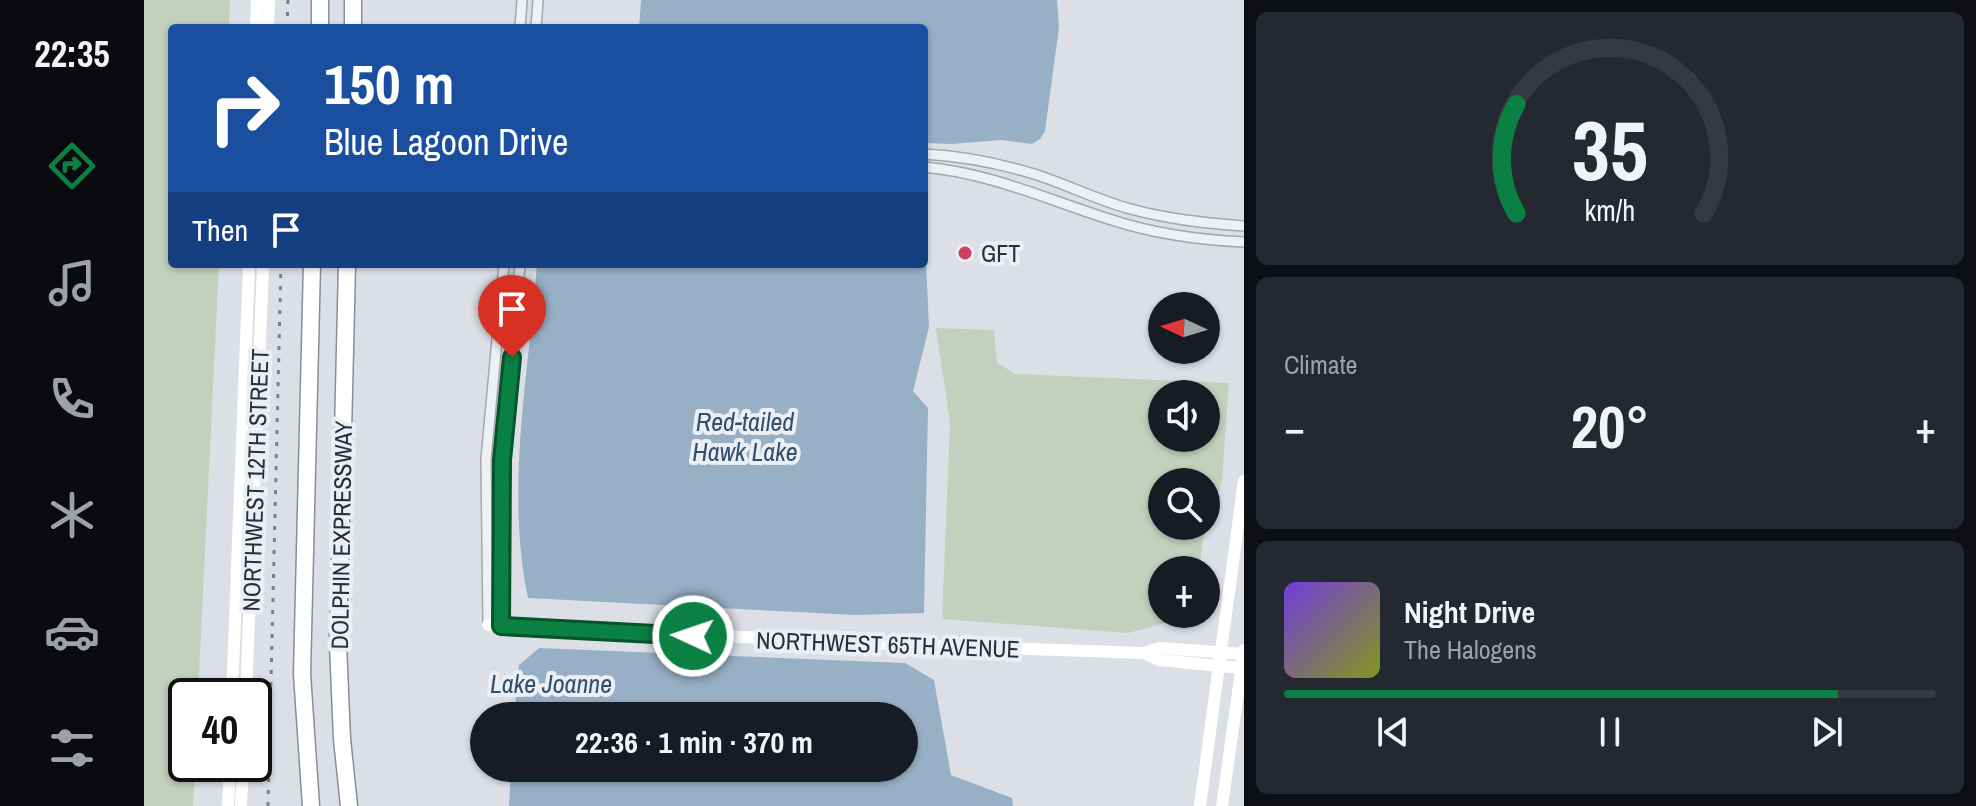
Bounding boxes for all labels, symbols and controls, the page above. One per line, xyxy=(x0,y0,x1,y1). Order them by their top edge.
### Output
text: 22:35 xyxy=(34,30,110,78)
text: 150 m xyxy=(324,46,454,121)
icon: right xyxy=(192,56,296,160)
text: 35 xyxy=(1572,94,1648,206)
text: Blue Lagoon Drive xyxy=(324,118,569,166)
icon: directions xyxy=(44,138,100,194)
text: km/h xyxy=(1585,192,1635,231)
icon: arrive xyxy=(264,208,308,252)
text: Then xyxy=(192,210,248,250)
place label: GFT xyxy=(981,237,1020,269)
marker: GFT xyxy=(956,244,974,262)
icon: music xyxy=(44,255,100,311)
pin xyxy=(478,275,546,357)
icon: arrive xyxy=(490,287,534,331)
north arrow xyxy=(1148,292,1220,364)
map controls xyxy=(1148,292,1220,628)
text: Climate xyxy=(1284,347,1357,382)
street label: NORTHWEST 12TH STREET xyxy=(234,348,276,612)
icon: phone xyxy=(44,371,100,427)
button: sound xyxy=(1148,380,1220,452)
text: 20° xyxy=(1571,386,1649,467)
text: − xyxy=(1284,397,1305,457)
text: + xyxy=(1915,397,1936,457)
water label: Red-tailed Hawk Lake xyxy=(692,404,798,469)
street label: DOLPHIN EXPRESSWAY xyxy=(323,420,359,650)
button: search xyxy=(1148,468,1220,540)
icon: climate xyxy=(44,487,100,543)
button: + xyxy=(1148,556,1220,628)
text: Night Drive xyxy=(1404,592,1535,632)
position arrow xyxy=(651,594,735,678)
icon: car xyxy=(44,604,100,660)
street label: NORTHWEST 65TH AVENUE xyxy=(756,623,1020,665)
text: The Halogens xyxy=(1404,632,1537,667)
water label: Lake Joanne xyxy=(490,666,612,701)
speed limit sign: 40 xyxy=(168,678,272,782)
icon: previous xyxy=(1371,710,1415,754)
icon: pause xyxy=(1588,710,1632,754)
icon: next xyxy=(1805,710,1849,754)
icon: filters xyxy=(44,720,100,776)
text: 22:36 · 1 min · 370 m xyxy=(575,722,813,762)

